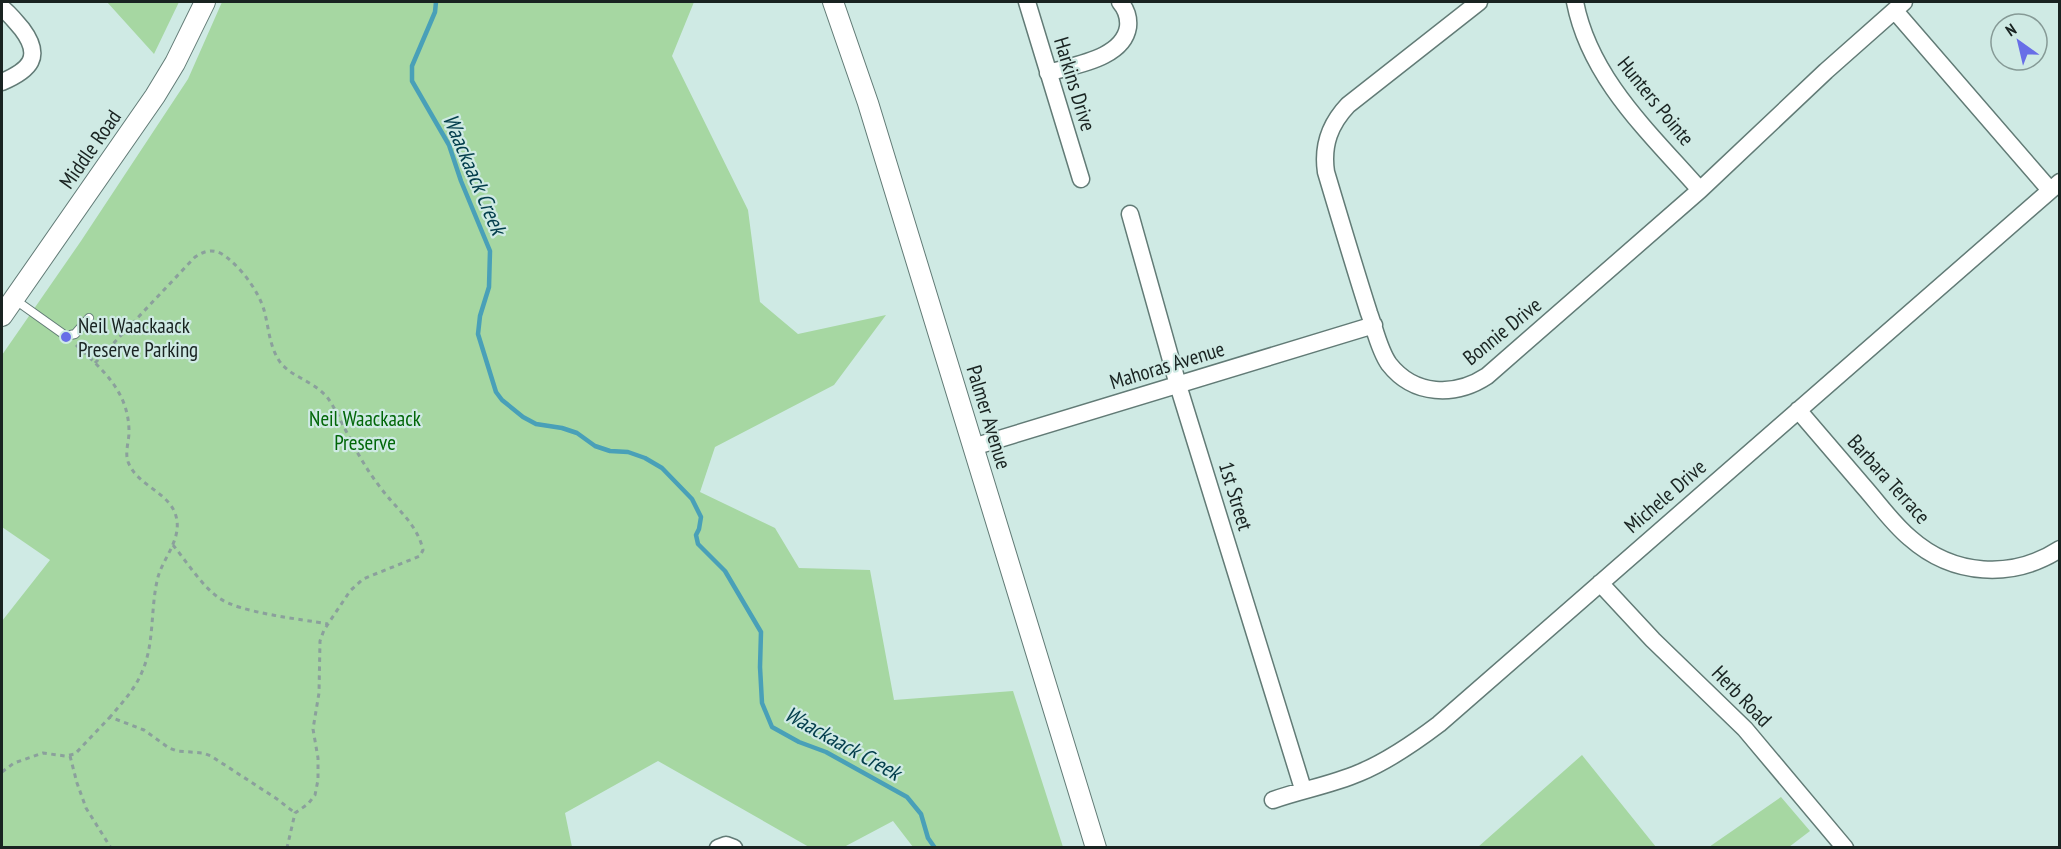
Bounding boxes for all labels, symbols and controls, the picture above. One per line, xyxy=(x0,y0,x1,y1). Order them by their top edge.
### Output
north arrow xyxy=(1989,12,2049,72)
text: N xyxy=(2001,19,2020,40)
street label: Harkins Drive xyxy=(1048,34,1102,134)
street label: Hunters Pointe xyxy=(1612,51,1700,151)
street label: Middle Road xyxy=(53,104,127,194)
water label: Waackaack Creek xyxy=(437,109,514,241)
street label: Bonnie Drive xyxy=(1457,291,1547,371)
place label: Neil Waackaack Preserve Parking xyxy=(78,312,198,363)
marker: Neil Waackaack Preserve Parking xyxy=(59,330,73,344)
street label: Mahoras Avenue xyxy=(1106,335,1228,395)
street label: Palmer Avenue xyxy=(960,362,1018,472)
park label: Neil Waackaack Preserve xyxy=(309,405,421,456)
street label: Barbara Terrace xyxy=(1842,429,1936,529)
street label: Michele Drive xyxy=(1619,453,1711,539)
street label: 1st Street xyxy=(1213,458,1259,534)
street label: Herb Road xyxy=(1706,660,1778,732)
water label: Waackaack Creek xyxy=(780,700,908,788)

